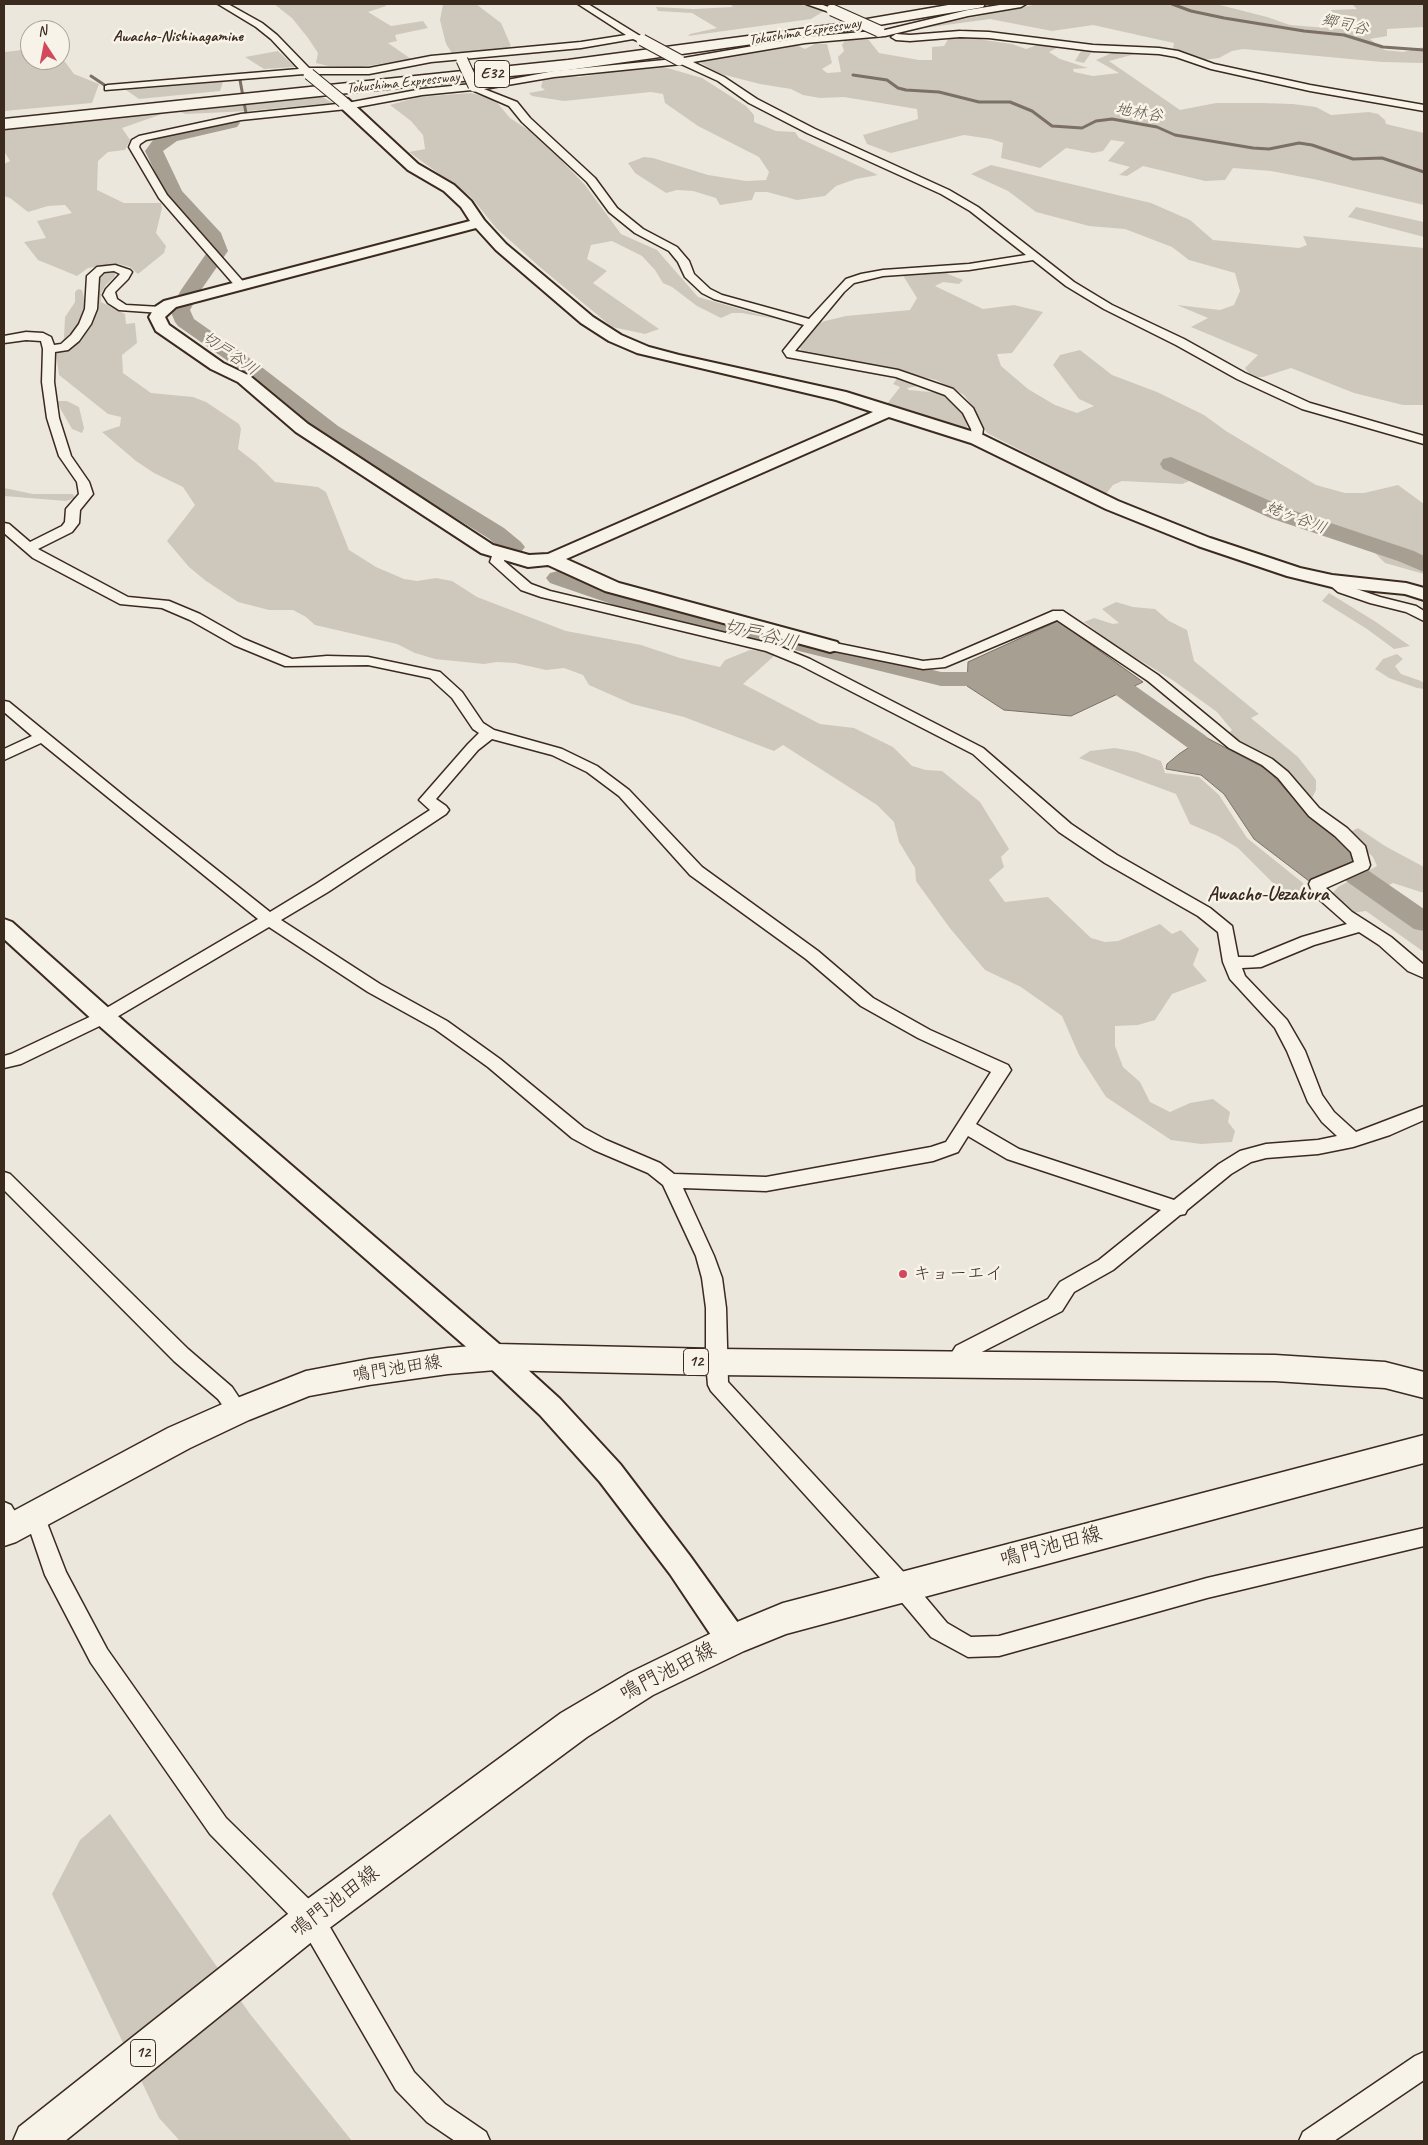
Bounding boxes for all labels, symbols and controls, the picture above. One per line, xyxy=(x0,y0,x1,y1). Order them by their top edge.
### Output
water label: 郷司谷 xyxy=(1319,10,1371,40)
street label: Tokushima Expressway xyxy=(748,14,862,50)
north arrow xyxy=(20,20,70,70)
text: N xyxy=(36,22,48,40)
district label: Awacho-Nishinagamine xyxy=(113,27,243,47)
road number: E32 xyxy=(474,61,510,88)
street label: Tokushima Expressway xyxy=(346,68,460,98)
water label: 地林谷 xyxy=(1114,99,1164,127)
water label: 切戸谷川 xyxy=(198,328,262,380)
water label: 姥ヶ谷川 xyxy=(1263,498,1329,538)
water label: 切戸谷川 xyxy=(721,615,801,655)
district label: Awacho-Uezakura xyxy=(1207,883,1329,907)
place label: キョーエイ xyxy=(913,1263,1003,1285)
marker: キョーエイ xyxy=(897,1268,909,1280)
road number: 12 xyxy=(684,1348,708,1375)
street label: 鳴門池田線 xyxy=(351,1351,443,1387)
street label: 鳴門池田線 xyxy=(997,1521,1105,1573)
street label: 鳴門池田線 xyxy=(616,1637,720,1707)
street label: 鳴門池田線 xyxy=(285,1860,385,1944)
road number: 12 xyxy=(130,2040,156,2066)

